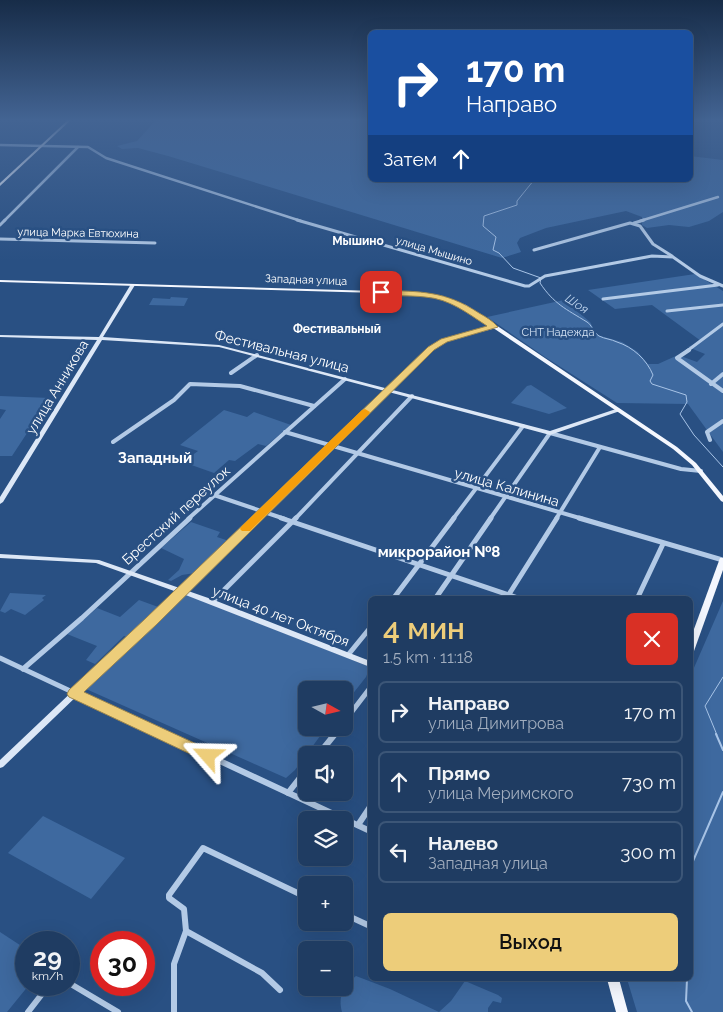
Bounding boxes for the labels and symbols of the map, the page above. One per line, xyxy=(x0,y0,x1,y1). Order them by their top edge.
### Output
street label: улица Марка Евтюхина xyxy=(17,225,139,241)
district label: Мышино xyxy=(332,234,384,248)
street label: улица Мышино xyxy=(394,234,474,268)
pin xyxy=(360,271,402,313)
street label: Западная улица xyxy=(265,272,347,288)
water label: Шоя xyxy=(563,291,592,317)
district label: Фестивальный xyxy=(293,322,381,336)
park label: СНТ Надежда xyxy=(522,326,594,339)
street label: Фестивальная улица xyxy=(213,327,351,375)
street label: улица Анникова xyxy=(23,337,91,437)
district label: Западный xyxy=(118,449,192,467)
street label: Брестский переулок xyxy=(119,462,233,568)
street label: улица Калинина xyxy=(453,464,561,510)
district label: микрорайон №8 xyxy=(378,543,500,561)
street label: улица 40 лет Октября xyxy=(210,582,352,650)
north arrow xyxy=(298,681,352,736)
position arrow xyxy=(181,729,233,781)
speed limit sign: 30 xyxy=(90,931,155,996)

